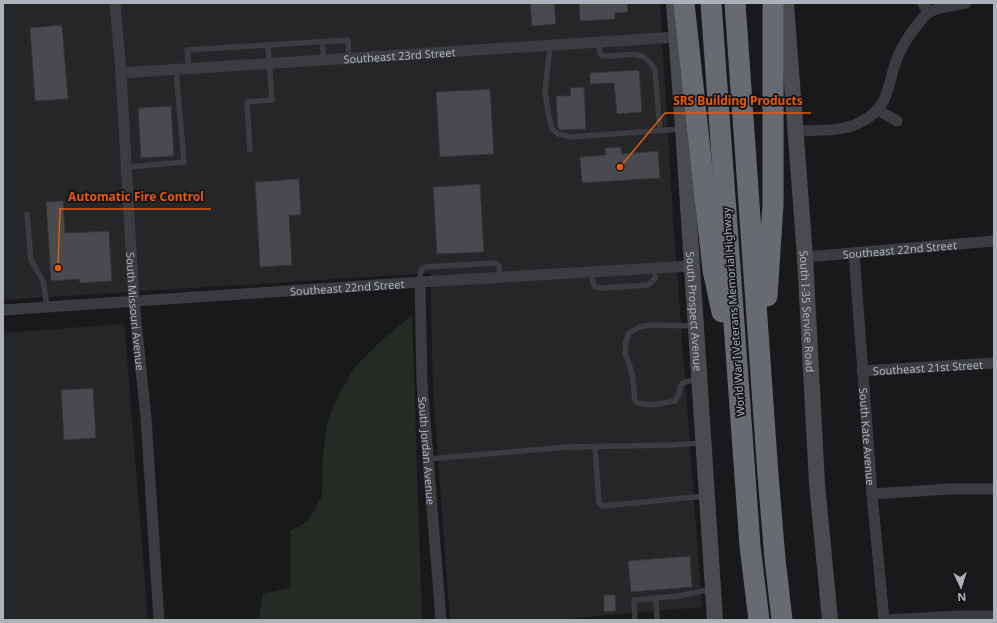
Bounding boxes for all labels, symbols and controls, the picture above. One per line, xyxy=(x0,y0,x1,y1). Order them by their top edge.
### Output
street label: Southeast 23rd Street xyxy=(343,44,456,66)
callout: SRS Building Products xyxy=(665,89,811,113)
text: SRS Building Products xyxy=(673,92,803,109)
callout: Automatic Fire Control xyxy=(60,185,211,209)
text: Automatic Fire Control xyxy=(68,188,204,205)
street label: World War I Veterans Memorial Highway xyxy=(718,207,748,417)
street label: Southeast 22nd Street xyxy=(842,237,957,261)
street label: South I-35 Service Road xyxy=(797,250,819,373)
street label: South Prospect Avenue xyxy=(684,251,706,372)
street label: South Missouri Avenue xyxy=(124,252,149,371)
street label: Southeast 22nd Street xyxy=(290,276,405,298)
street label: Southeast 21st Street xyxy=(872,356,983,378)
street label: South Kate Avenue xyxy=(857,387,879,486)
street label: South Jordan Avenue xyxy=(416,396,439,505)
north arrow xyxy=(941,567,981,607)
text: N xyxy=(957,590,967,605)

